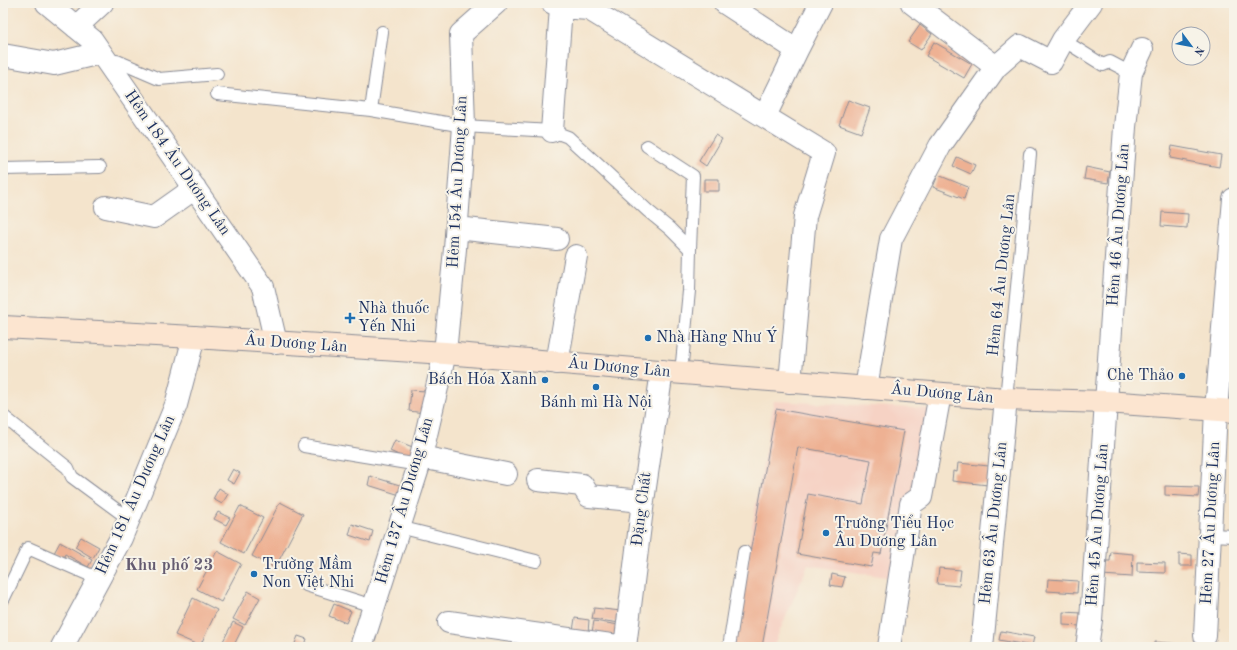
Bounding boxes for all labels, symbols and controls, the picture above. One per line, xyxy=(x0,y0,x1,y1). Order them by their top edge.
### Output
north arrow xyxy=(1171,26,1211,66)
text: N xyxy=(1191,44,1205,57)
street label: Hẻm 184 Âu Dương Lân xyxy=(121,85,237,239)
street label: Hẻm 154 Âu Dương Lân xyxy=(441,95,471,269)
street label: Hẻm 46 Âu Dương Lân xyxy=(1101,142,1133,307)
street label: Hẻm 64 Âu Dương Lân xyxy=(982,192,1019,357)
place label: Nhà thuốc Yến Nhi xyxy=(358,299,429,335)
marker: Nhà thuốc Yến Nhi xyxy=(345,313,355,323)
place label: Nhà Hàng Như Ý xyxy=(656,326,778,346)
street label: Âu Dương Lân xyxy=(244,328,349,356)
marker: Nhà Hàng Như Ý xyxy=(643,333,653,343)
street label: Âu Dương Lân xyxy=(567,352,672,380)
place label: Chè Thảo xyxy=(1107,368,1174,384)
marker: Chè Thảo xyxy=(1177,371,1187,381)
place label: Bách Hóa Xanh xyxy=(428,372,537,388)
marker: Bách Hóa Xanh xyxy=(540,375,550,385)
street label: Âu Dương Lân xyxy=(890,378,995,406)
marker: Bánh mì Hà Nội xyxy=(591,382,601,392)
place label: Bánh mì Hà Nội xyxy=(540,395,652,411)
street label: Hẻm 181 Âu Dương Lân xyxy=(90,411,179,577)
street label: Hẻm 137 Âu Dương Lân xyxy=(370,414,437,586)
street label: Hẻm 63 Âu Dương Lân xyxy=(974,440,1011,605)
street label: Hẻm 27 Âu Dương Lân xyxy=(1195,440,1223,605)
street label: Hẻm 45 Âu Dương Lân xyxy=(1080,442,1112,607)
street label: Đặng Chất xyxy=(628,470,655,547)
place label: Trường Tiểu Học Âu Dương Lân xyxy=(834,514,954,550)
marker: Trường Tiểu Học Âu Dương Lân xyxy=(821,528,831,538)
place label: Trường Mầm Non Việt Nhi xyxy=(262,554,354,591)
district label: Khu phố 23 xyxy=(125,556,213,574)
marker: Trường Mầm Non Việt Nhi xyxy=(249,569,259,579)

